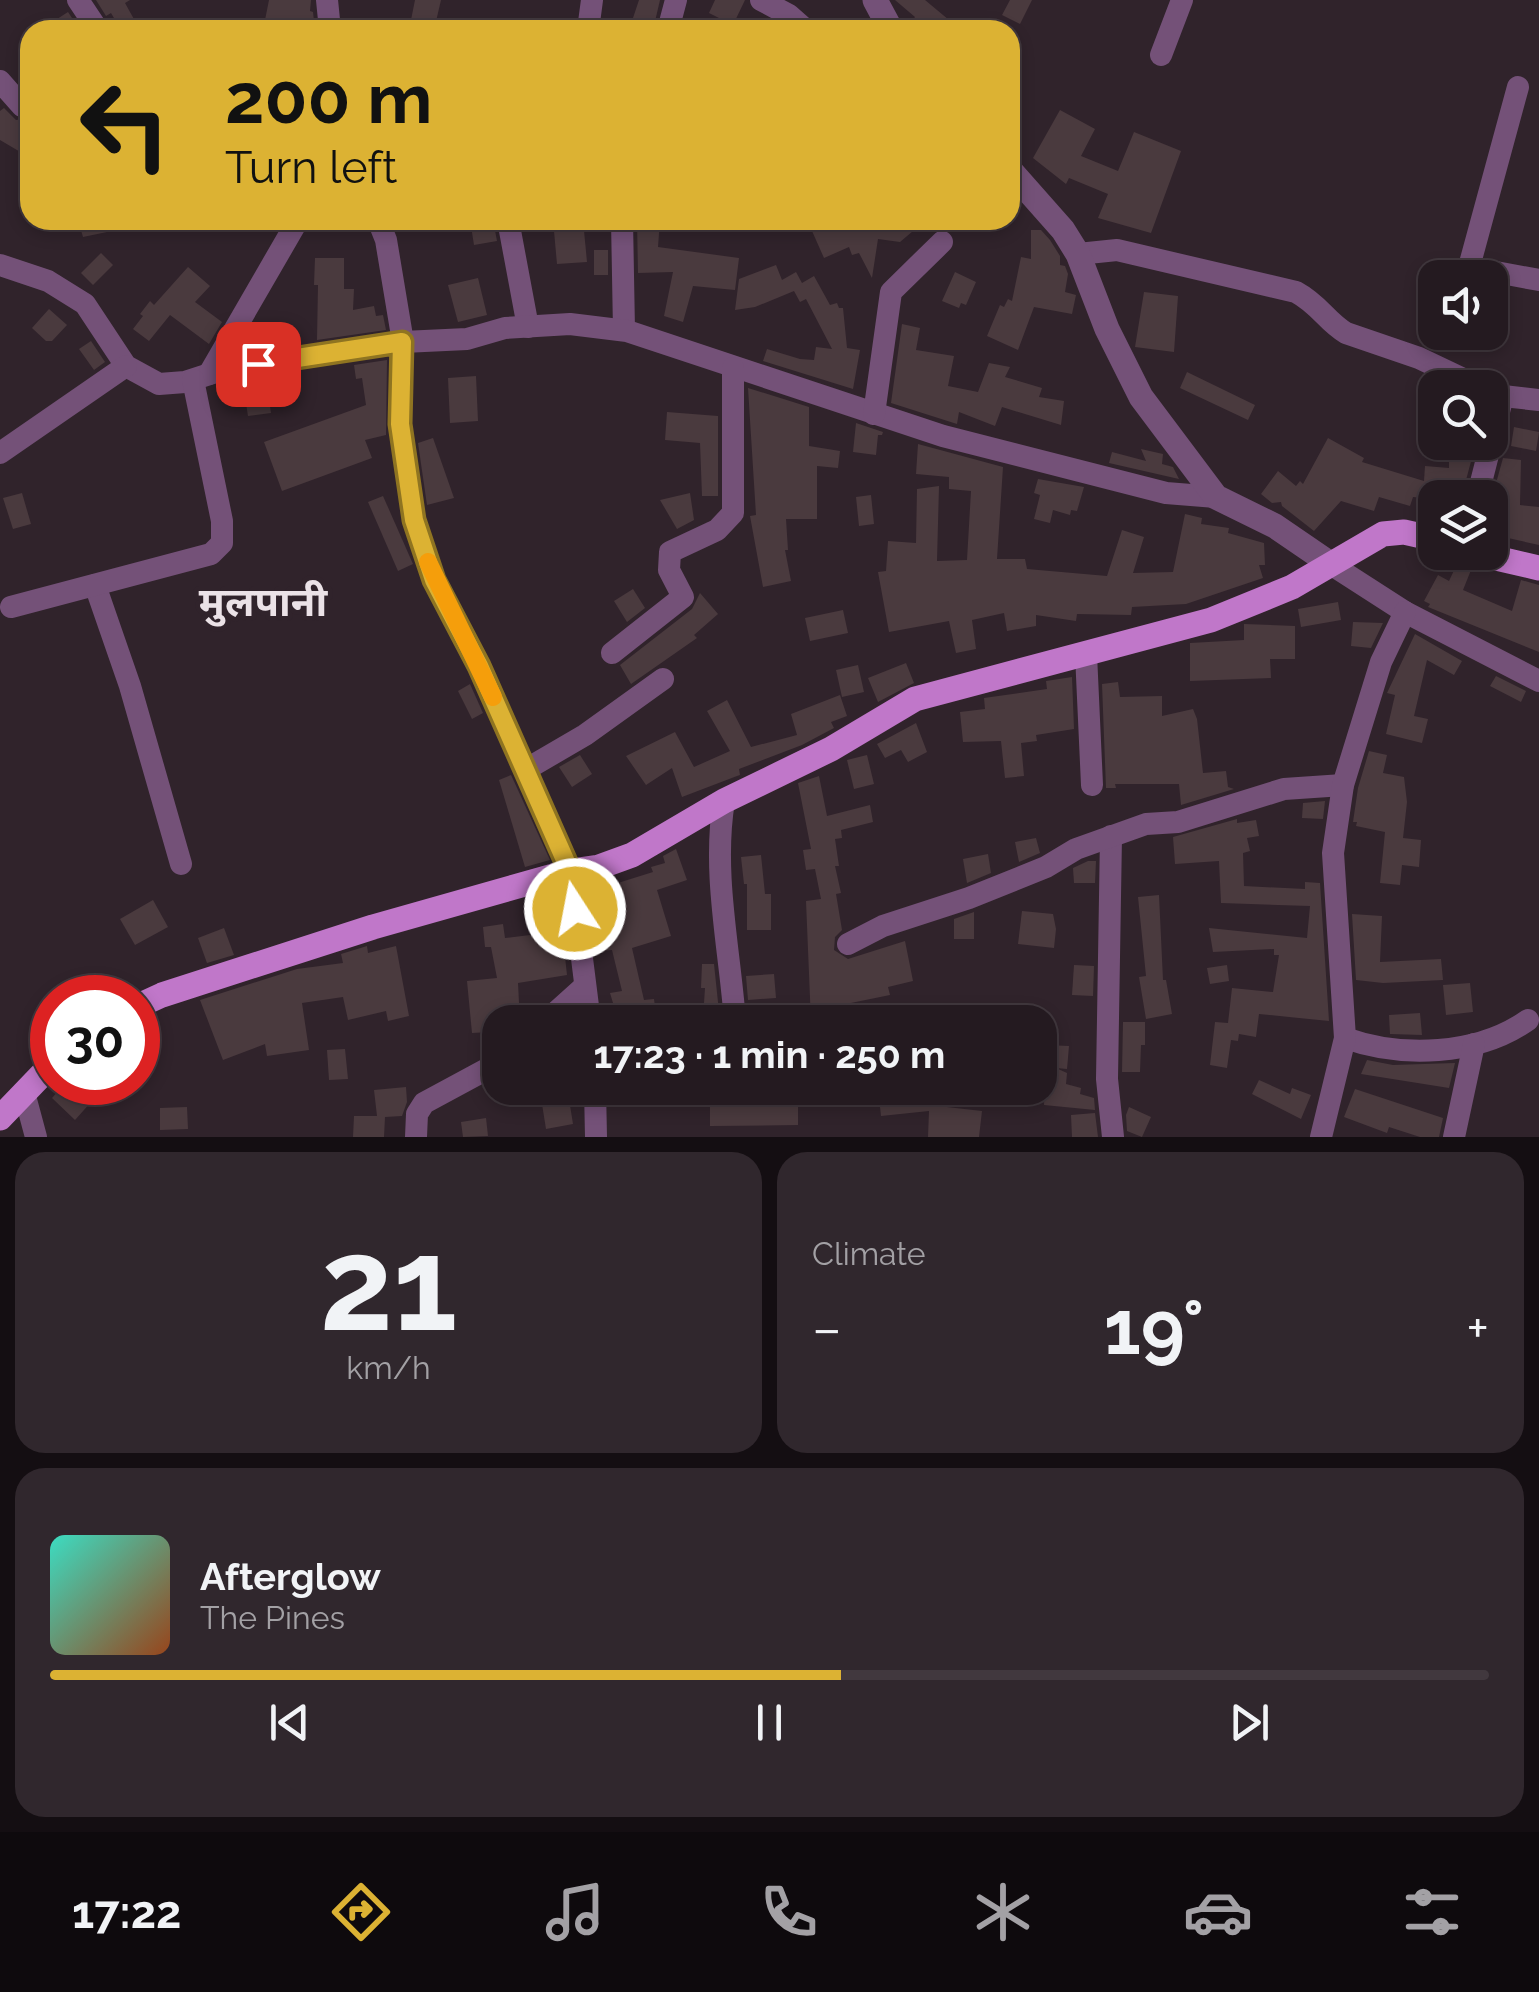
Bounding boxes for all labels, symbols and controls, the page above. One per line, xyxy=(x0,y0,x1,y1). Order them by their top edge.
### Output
text: 200 m xyxy=(225,57,432,139)
icon: left xyxy=(60,60,190,190)
text: Turn left xyxy=(225,141,397,194)
map controls xyxy=(1418,260,1508,570)
button: sound xyxy=(1418,260,1508,350)
pin xyxy=(216,322,301,407)
icon: arrive xyxy=(231,337,286,392)
button: search xyxy=(1418,370,1508,460)
button: layers xyxy=(1418,480,1508,570)
district label: मुलपानी xyxy=(199,578,328,627)
position arrow xyxy=(523,857,627,961)
speed limit sign: 30 xyxy=(30,975,160,1105)
text: 17:23 · 1 min · 250 m xyxy=(594,1032,945,1077)
text: 21 xyxy=(320,1208,457,1360)
text: Climate xyxy=(812,1235,926,1272)
text: 19° xyxy=(1104,1283,1204,1372)
text: − xyxy=(812,1296,842,1361)
text: + xyxy=(1466,1296,1489,1361)
text: km/h xyxy=(346,1349,431,1386)
text: Afterglow xyxy=(200,1554,381,1599)
text: The Pines xyxy=(200,1599,345,1636)
icon: previous xyxy=(262,1695,317,1750)
icon: pause xyxy=(742,1695,797,1750)
icon: next xyxy=(1222,1695,1277,1750)
icon: directions xyxy=(326,1877,396,1947)
icon: music xyxy=(540,1877,610,1947)
icon: phone xyxy=(754,1877,824,1947)
icon: climate xyxy=(968,1877,1038,1947)
icon: car xyxy=(1183,1877,1253,1947)
icon: filters xyxy=(1397,1877,1467,1947)
text: 17:22 xyxy=(72,1886,181,1939)

